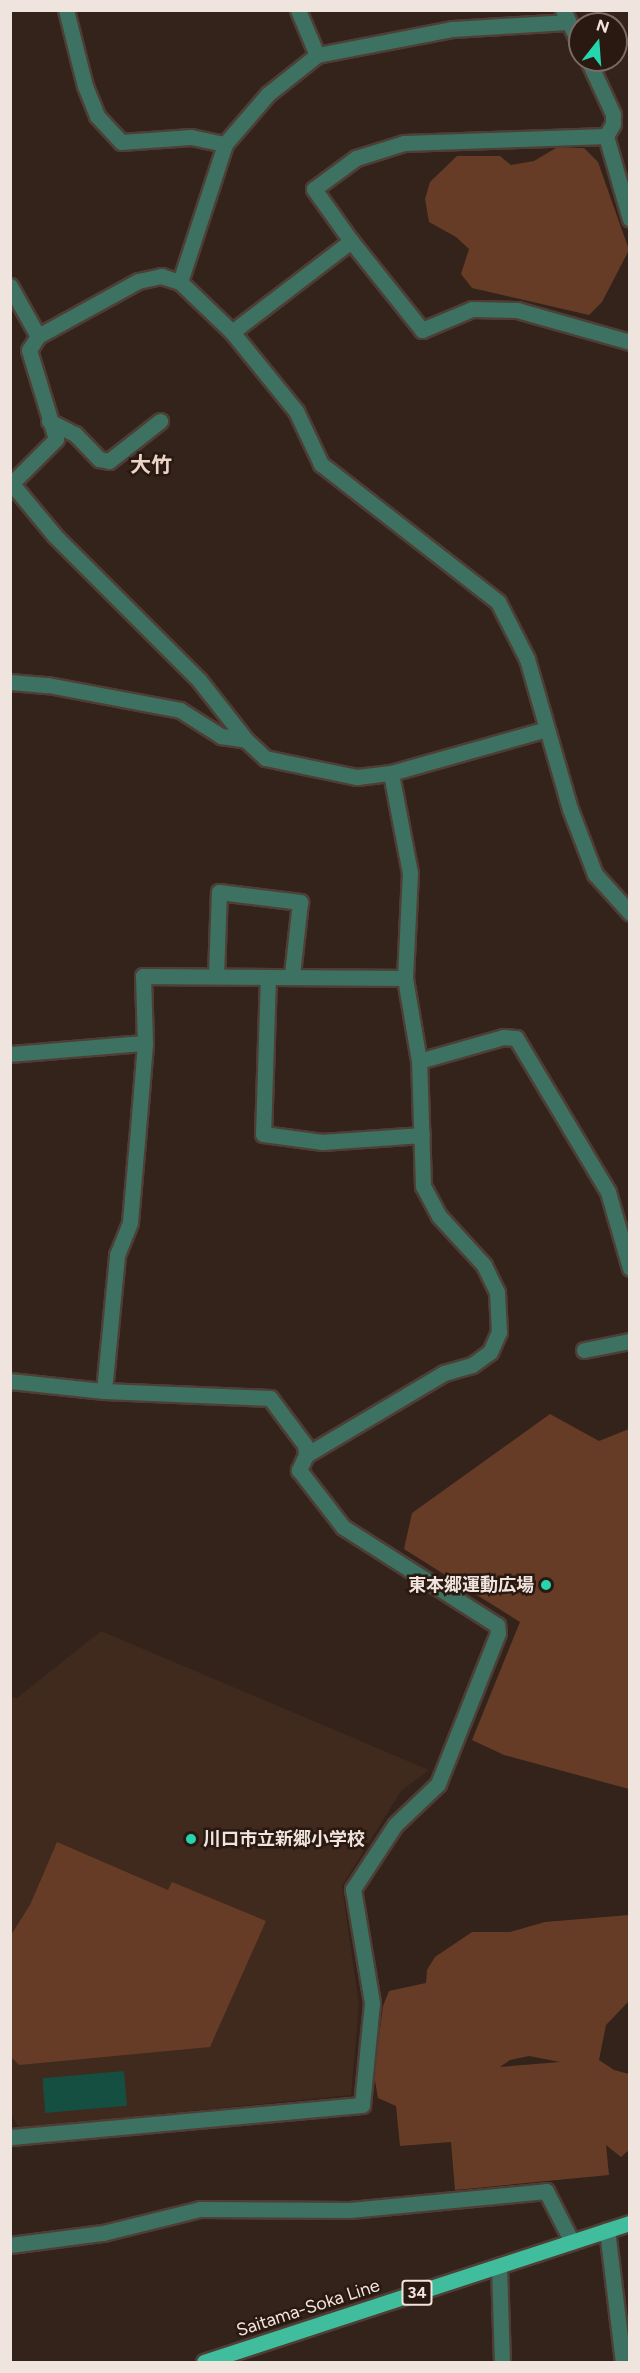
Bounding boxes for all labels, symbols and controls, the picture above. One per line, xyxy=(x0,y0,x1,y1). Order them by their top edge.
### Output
north arrow xyxy=(568,12,628,72)
text: N xyxy=(594,15,612,37)
district label: 大竹 xyxy=(130,452,172,478)
place label: 東本郷運動広場 xyxy=(408,1574,534,1596)
marker: 東本郷運動広場 xyxy=(539,1578,553,1592)
place label: 川口市立新郷小学校 xyxy=(203,1828,365,1850)
marker: 川口市立新郷小学校 xyxy=(184,1832,198,1846)
street label: Saitama-Soka Line xyxy=(234,2275,382,2341)
road number: 34 xyxy=(400,2280,434,2306)

